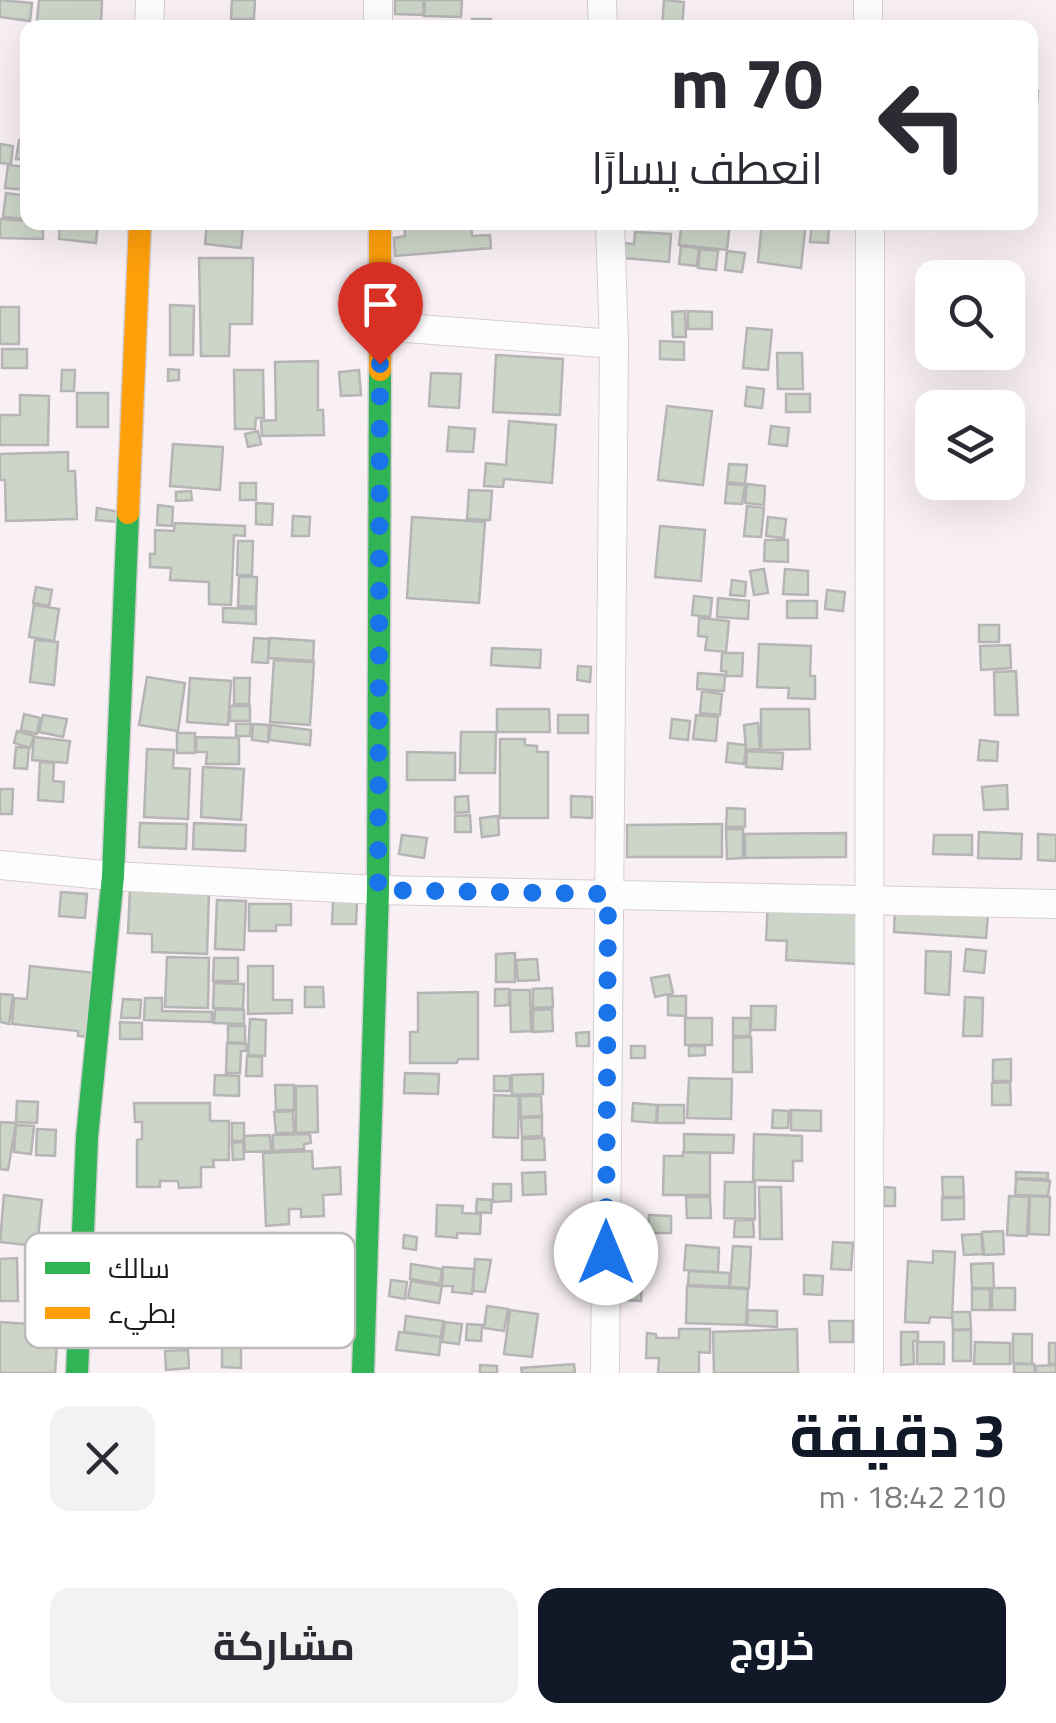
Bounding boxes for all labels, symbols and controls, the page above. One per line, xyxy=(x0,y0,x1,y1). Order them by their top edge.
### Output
text: 70 m xyxy=(670,29,823,135)
icon: left xyxy=(858,60,988,190)
text: انعطف يسارًا xyxy=(591,133,823,201)
map controls xyxy=(915,260,1025,500)
button: search xyxy=(915,260,1025,370)
pin xyxy=(338,262,423,365)
icon: arrive xyxy=(353,277,408,332)
button: layers xyxy=(915,390,1025,500)
position arrow xyxy=(554,1201,658,1305)
legend xyxy=(25,1233,355,1348)
text: سالك xyxy=(108,1246,170,1289)
text: بطيء xyxy=(108,1291,176,1335)
text: 3 دقيقة xyxy=(790,1389,1006,1480)
button: close xyxy=(50,1406,155,1511)
text: 210 m · 18:42 xyxy=(819,1472,1006,1520)
button: مشاركة xyxy=(50,1588,518,1703)
button: خروج xyxy=(538,1588,1006,1703)

